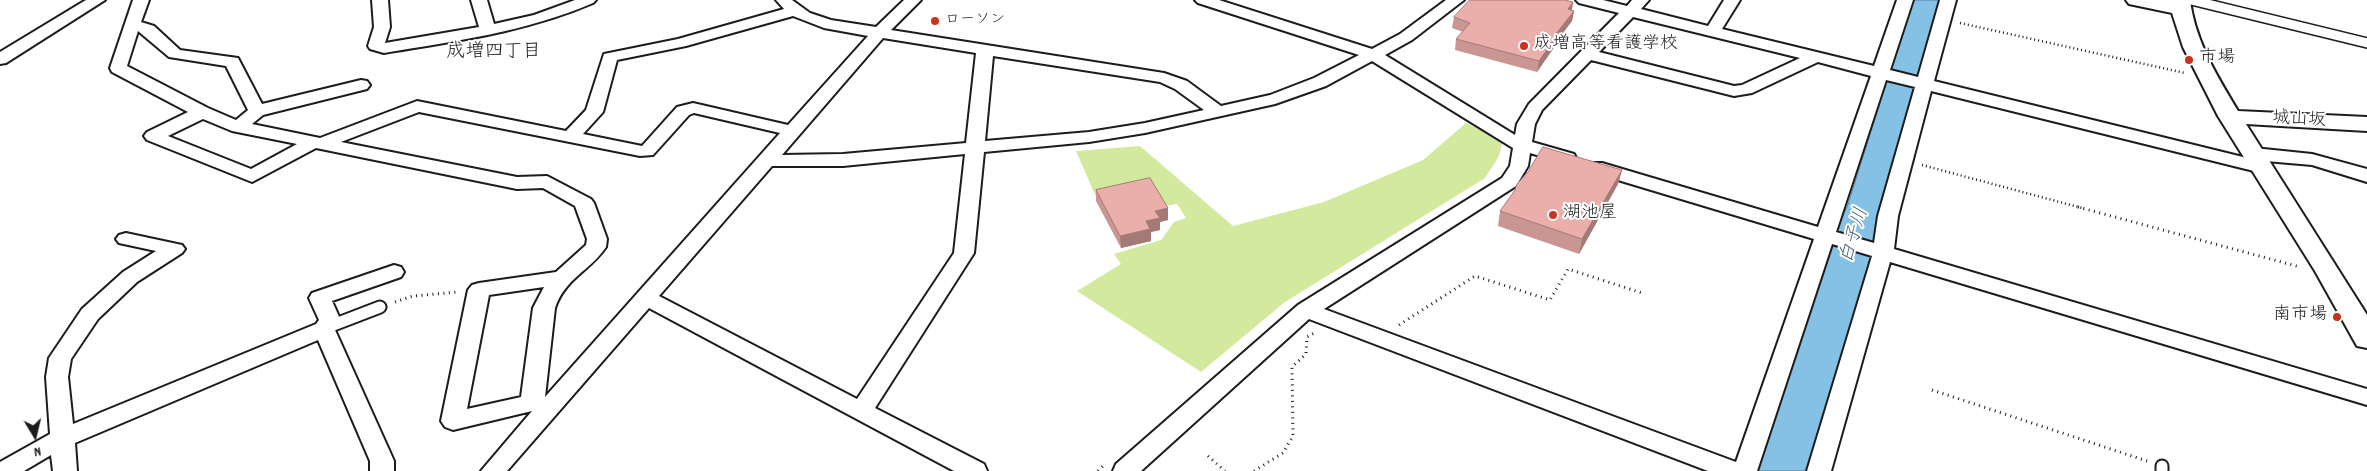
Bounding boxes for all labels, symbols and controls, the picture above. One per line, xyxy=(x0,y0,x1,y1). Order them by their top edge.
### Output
place label: ローソン xyxy=(945,12,1005,30)
marker: ローソン xyxy=(929,15,941,27)
place label: 成増高等看護学校 xyxy=(1534,35,1678,57)
marker: 成増高等看護学校 xyxy=(1518,40,1530,52)
district label: 成増四丁目 xyxy=(447,42,541,64)
place label: 市場 xyxy=(2199,49,2235,71)
marker: 市場 xyxy=(2183,54,2195,66)
street label: 城山坂 xyxy=(2271,109,2327,133)
place label: 湖池屋 xyxy=(1563,204,1617,226)
water label: 白子川 xyxy=(1837,205,1875,267)
marker: 湖池屋 xyxy=(1547,209,1559,221)
place label: 南市場 xyxy=(2273,306,2327,328)
marker: 南市場 xyxy=(2331,311,2343,323)
north arrow xyxy=(10,411,60,461)
text: N xyxy=(32,440,42,461)

